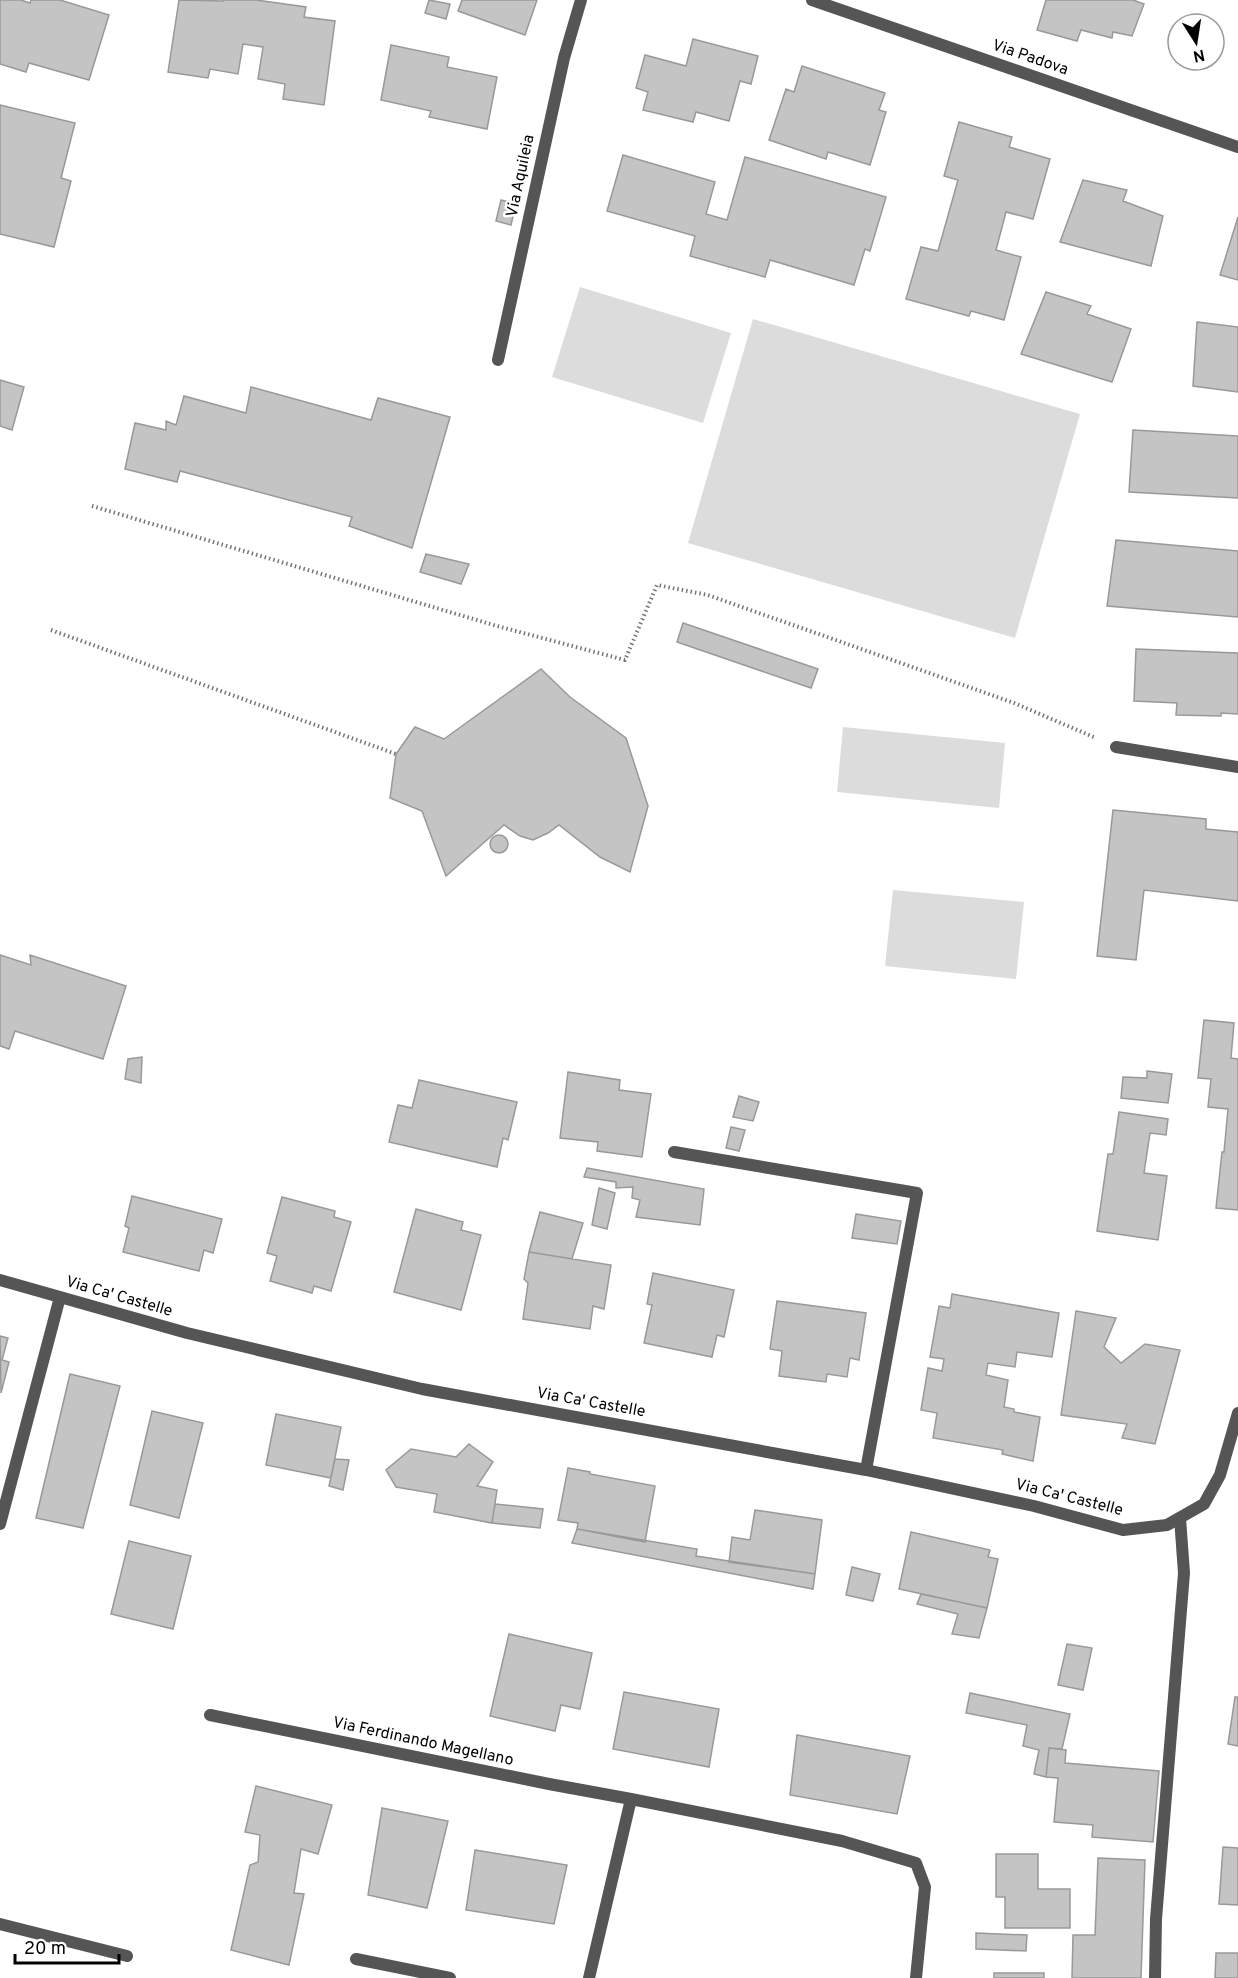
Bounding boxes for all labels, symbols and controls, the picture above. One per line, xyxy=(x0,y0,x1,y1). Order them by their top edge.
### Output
north arrow xyxy=(1166,12,1226,72)
street label: Via Padova xyxy=(989,36,1071,80)
text: N xyxy=(1191,44,1206,66)
street label: Via Aquileia xyxy=(502,133,540,219)
street label: Via Ca' Castelle xyxy=(63,1272,175,1322)
street label: Via Ca' Castelle xyxy=(535,1384,647,1422)
street label: Via Ca' Castelle xyxy=(1013,1475,1125,1521)
street label: Via Ferdinando Magellano xyxy=(331,1713,515,1771)
scale bar xyxy=(15,1927,118,1965)
text: 20 m xyxy=(24,1938,66,1961)

